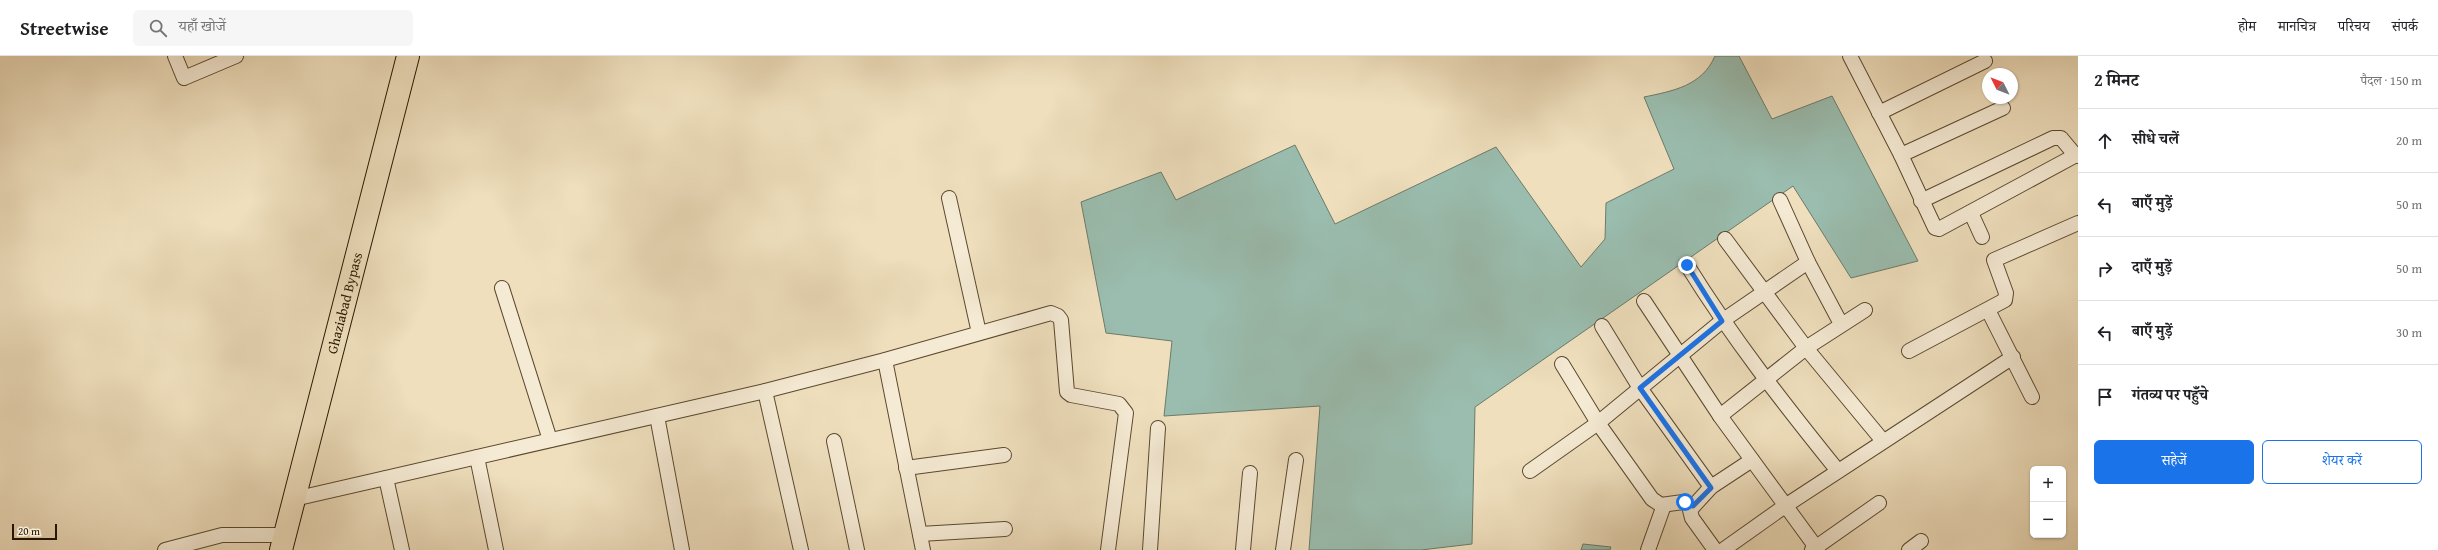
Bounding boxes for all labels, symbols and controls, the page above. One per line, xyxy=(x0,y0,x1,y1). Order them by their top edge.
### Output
search box xyxy=(133,10,413,46)
text: Streetwise xyxy=(20,14,109,42)
text: यहाँ खोजें xyxy=(179,15,226,36)
text: होम xyxy=(2238,16,2256,36)
text: मानचित्र xyxy=(2278,16,2316,36)
text: परिचय xyxy=(2338,16,2370,36)
text: संपर्क xyxy=(2392,16,2418,36)
icon: search xyxy=(147,17,169,39)
text: 2 मिनट xyxy=(2094,67,2139,92)
north arrow xyxy=(1982,68,2018,104)
text: पैदल · 150 m xyxy=(2361,71,2422,90)
text: सीधे चलें xyxy=(2132,128,2179,149)
icon: ahead xyxy=(2094,130,2116,152)
text: 20 m xyxy=(2396,131,2422,150)
text: बाएँ मुड़ें xyxy=(2132,192,2173,213)
icon: left xyxy=(2094,194,2116,216)
text: 50 m xyxy=(2396,195,2422,214)
street label: Ghaziabad Bypass xyxy=(322,250,367,356)
route end xyxy=(1678,256,1696,274)
text: दाएँ मुड़ें xyxy=(2132,256,2172,277)
icon: right xyxy=(2094,258,2116,280)
text: 50 m xyxy=(2396,259,2422,278)
text: बाएँ मुड़ें xyxy=(2132,320,2173,341)
icon: left xyxy=(2094,322,2116,344)
text: 30 m xyxy=(2396,323,2422,342)
text: गंतव्य पर पहुँचे xyxy=(2132,384,2208,405)
icon: arrive xyxy=(2094,386,2116,408)
button: सहेजें xyxy=(2094,440,2254,484)
button: शेयर करें xyxy=(2262,440,2422,484)
map controls xyxy=(2030,466,2066,538)
button: + xyxy=(2030,466,2066,502)
route start xyxy=(1676,493,1694,511)
button: − xyxy=(2030,502,2066,538)
scale bar xyxy=(12,522,57,541)
text: 20 m xyxy=(18,523,40,539)

